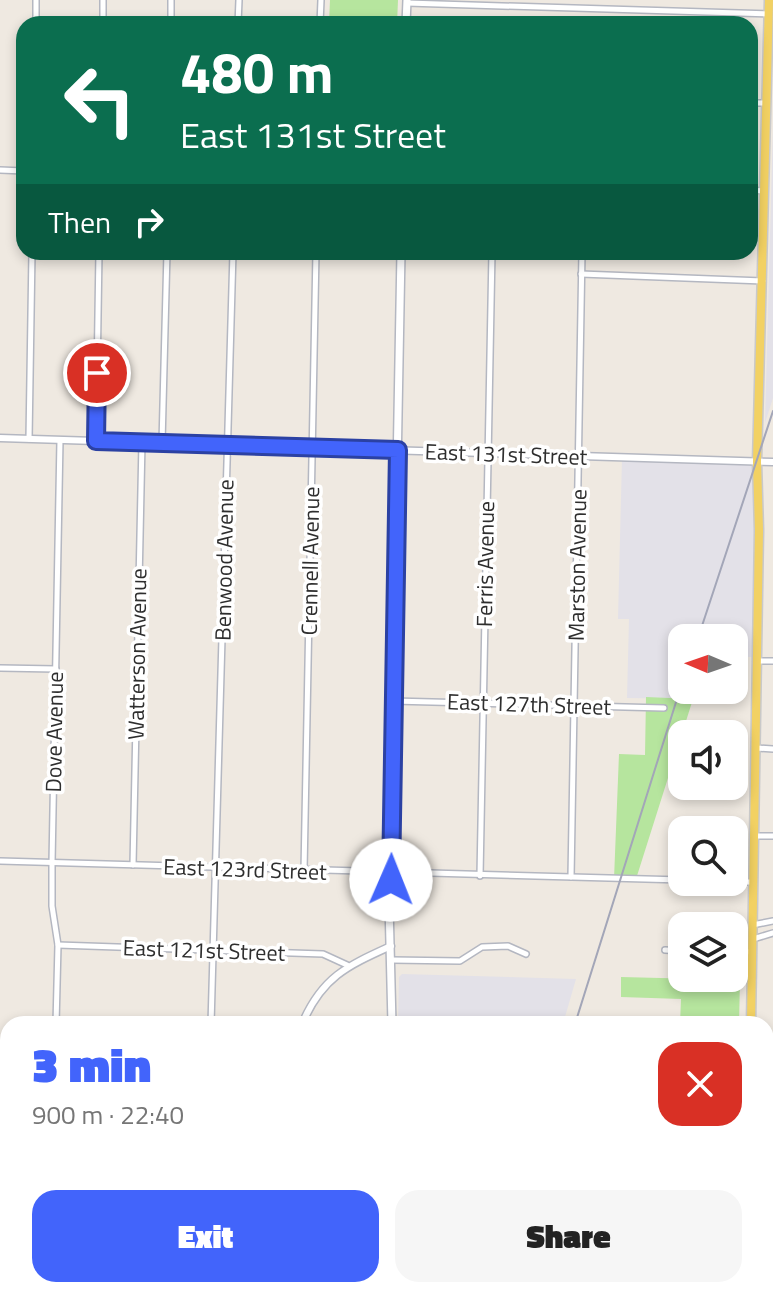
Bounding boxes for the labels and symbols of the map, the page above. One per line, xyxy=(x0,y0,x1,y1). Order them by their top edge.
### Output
pin xyxy=(63,339,131,407)
street label: East 131st Street xyxy=(424,434,588,474)
street label: Benwood Avenue xyxy=(206,479,242,641)
street label: Crennell Avenue xyxy=(292,486,328,636)
street label: Marston Avenue xyxy=(559,489,595,641)
street label: Ferris Avenue xyxy=(467,501,503,627)
street label: Watterson Avenue xyxy=(119,568,155,740)
north arrow xyxy=(668,624,748,704)
street label: Dove Avenue xyxy=(36,671,72,793)
street label: East 127th Street xyxy=(446,684,612,724)
position arrow xyxy=(349,838,433,922)
street label: East 123rd Street xyxy=(163,849,328,889)
street label: East 121st Street xyxy=(122,930,286,970)

